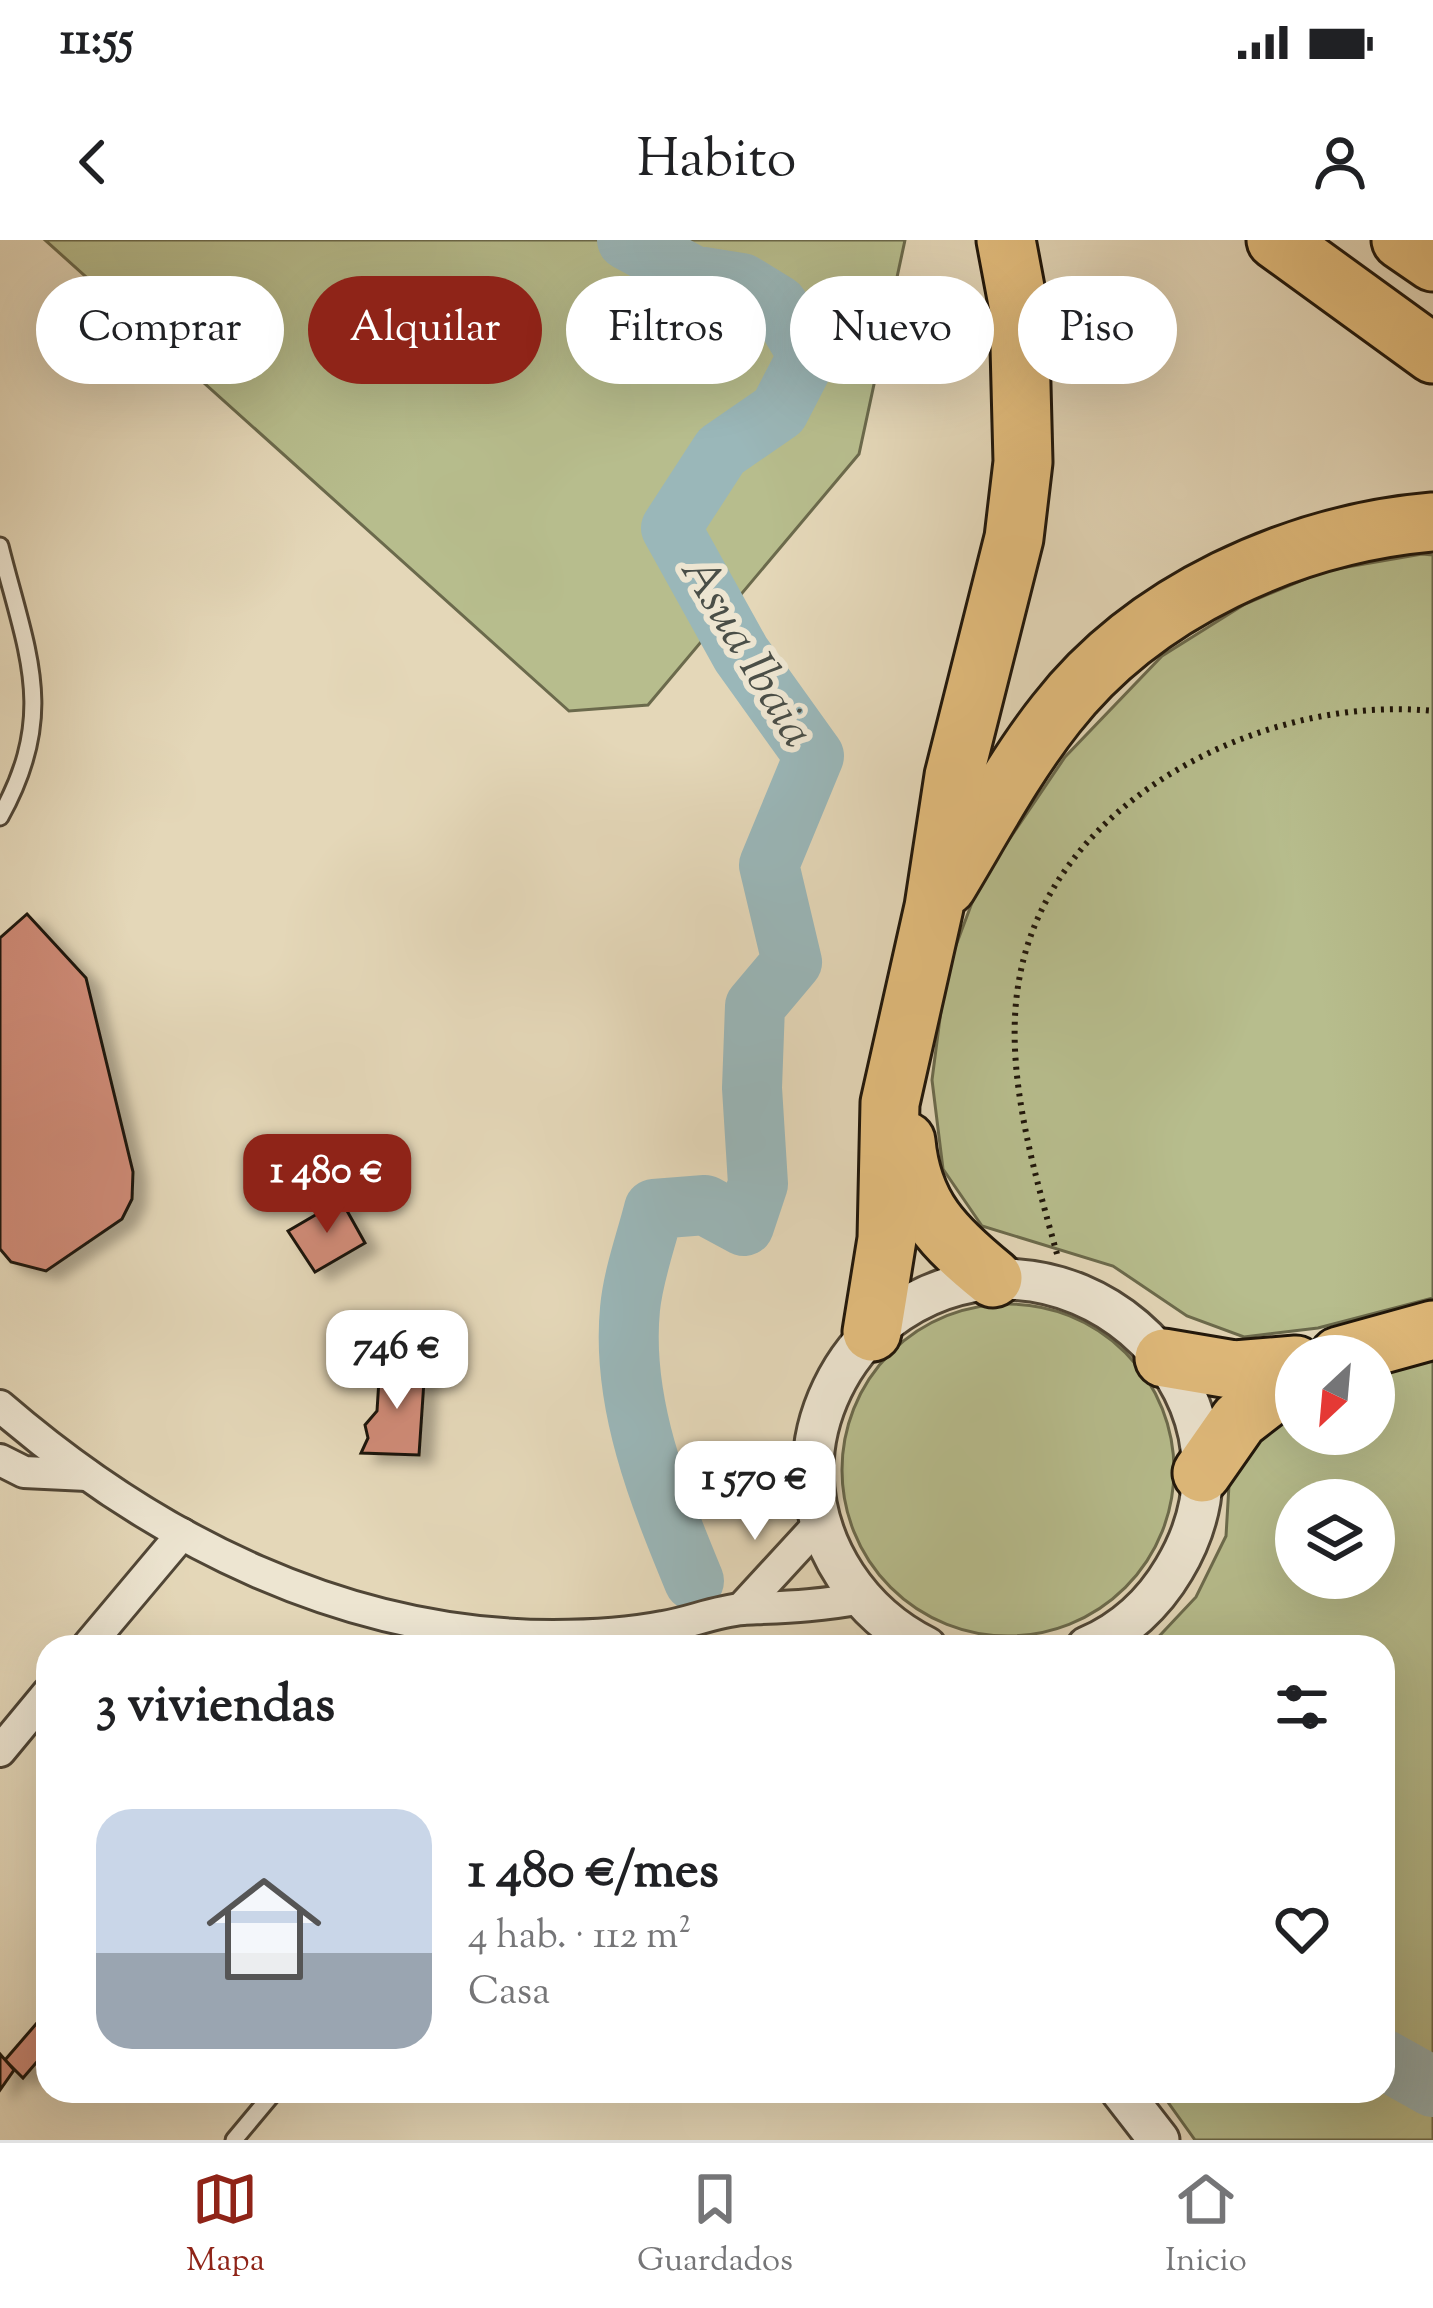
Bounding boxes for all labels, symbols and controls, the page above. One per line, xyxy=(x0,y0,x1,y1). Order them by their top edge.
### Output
text: 11:55 xyxy=(60,10,134,75)
text: Habito xyxy=(637,123,796,201)
icon: back xyxy=(60,129,126,195)
icon: person xyxy=(1307,129,1373,195)
chip: Comprar xyxy=(36,276,284,384)
chip: Alquilar xyxy=(308,276,542,384)
chip: Filtros xyxy=(566,276,766,384)
chip: Nuevo xyxy=(790,276,994,384)
chip: Piso xyxy=(1018,276,1177,384)
water label: Asua Ibaia xyxy=(661,544,829,762)
pin: 1 480 € xyxy=(216,1134,438,1236)
text: 1 480 € xyxy=(270,1145,384,1201)
pin: 746 € xyxy=(313,1310,481,1412)
text: 746 € xyxy=(353,1321,441,1377)
north arrow xyxy=(1275,1335,1395,1455)
map controls xyxy=(1275,1335,1395,1599)
pin: 1 570 € xyxy=(644,1441,866,1543)
text: 1 570 € xyxy=(702,1452,808,1508)
button: layers xyxy=(1275,1479,1395,1599)
text: 3 viviendas xyxy=(96,1671,335,1744)
icon: filters xyxy=(1269,1674,1335,1740)
text: 1 480 €/mes xyxy=(468,1837,719,1910)
icon: home xyxy=(192,1857,336,2001)
icon: heart xyxy=(1269,1896,1335,1962)
text: 4 hab. · 112 m² xyxy=(468,1910,691,1966)
text: Casa xyxy=(468,1966,550,2022)
tab: Mapa xyxy=(186,2166,265,2286)
tab: Guardados xyxy=(637,2166,793,2286)
tab: Inicio xyxy=(1165,2166,1247,2286)

